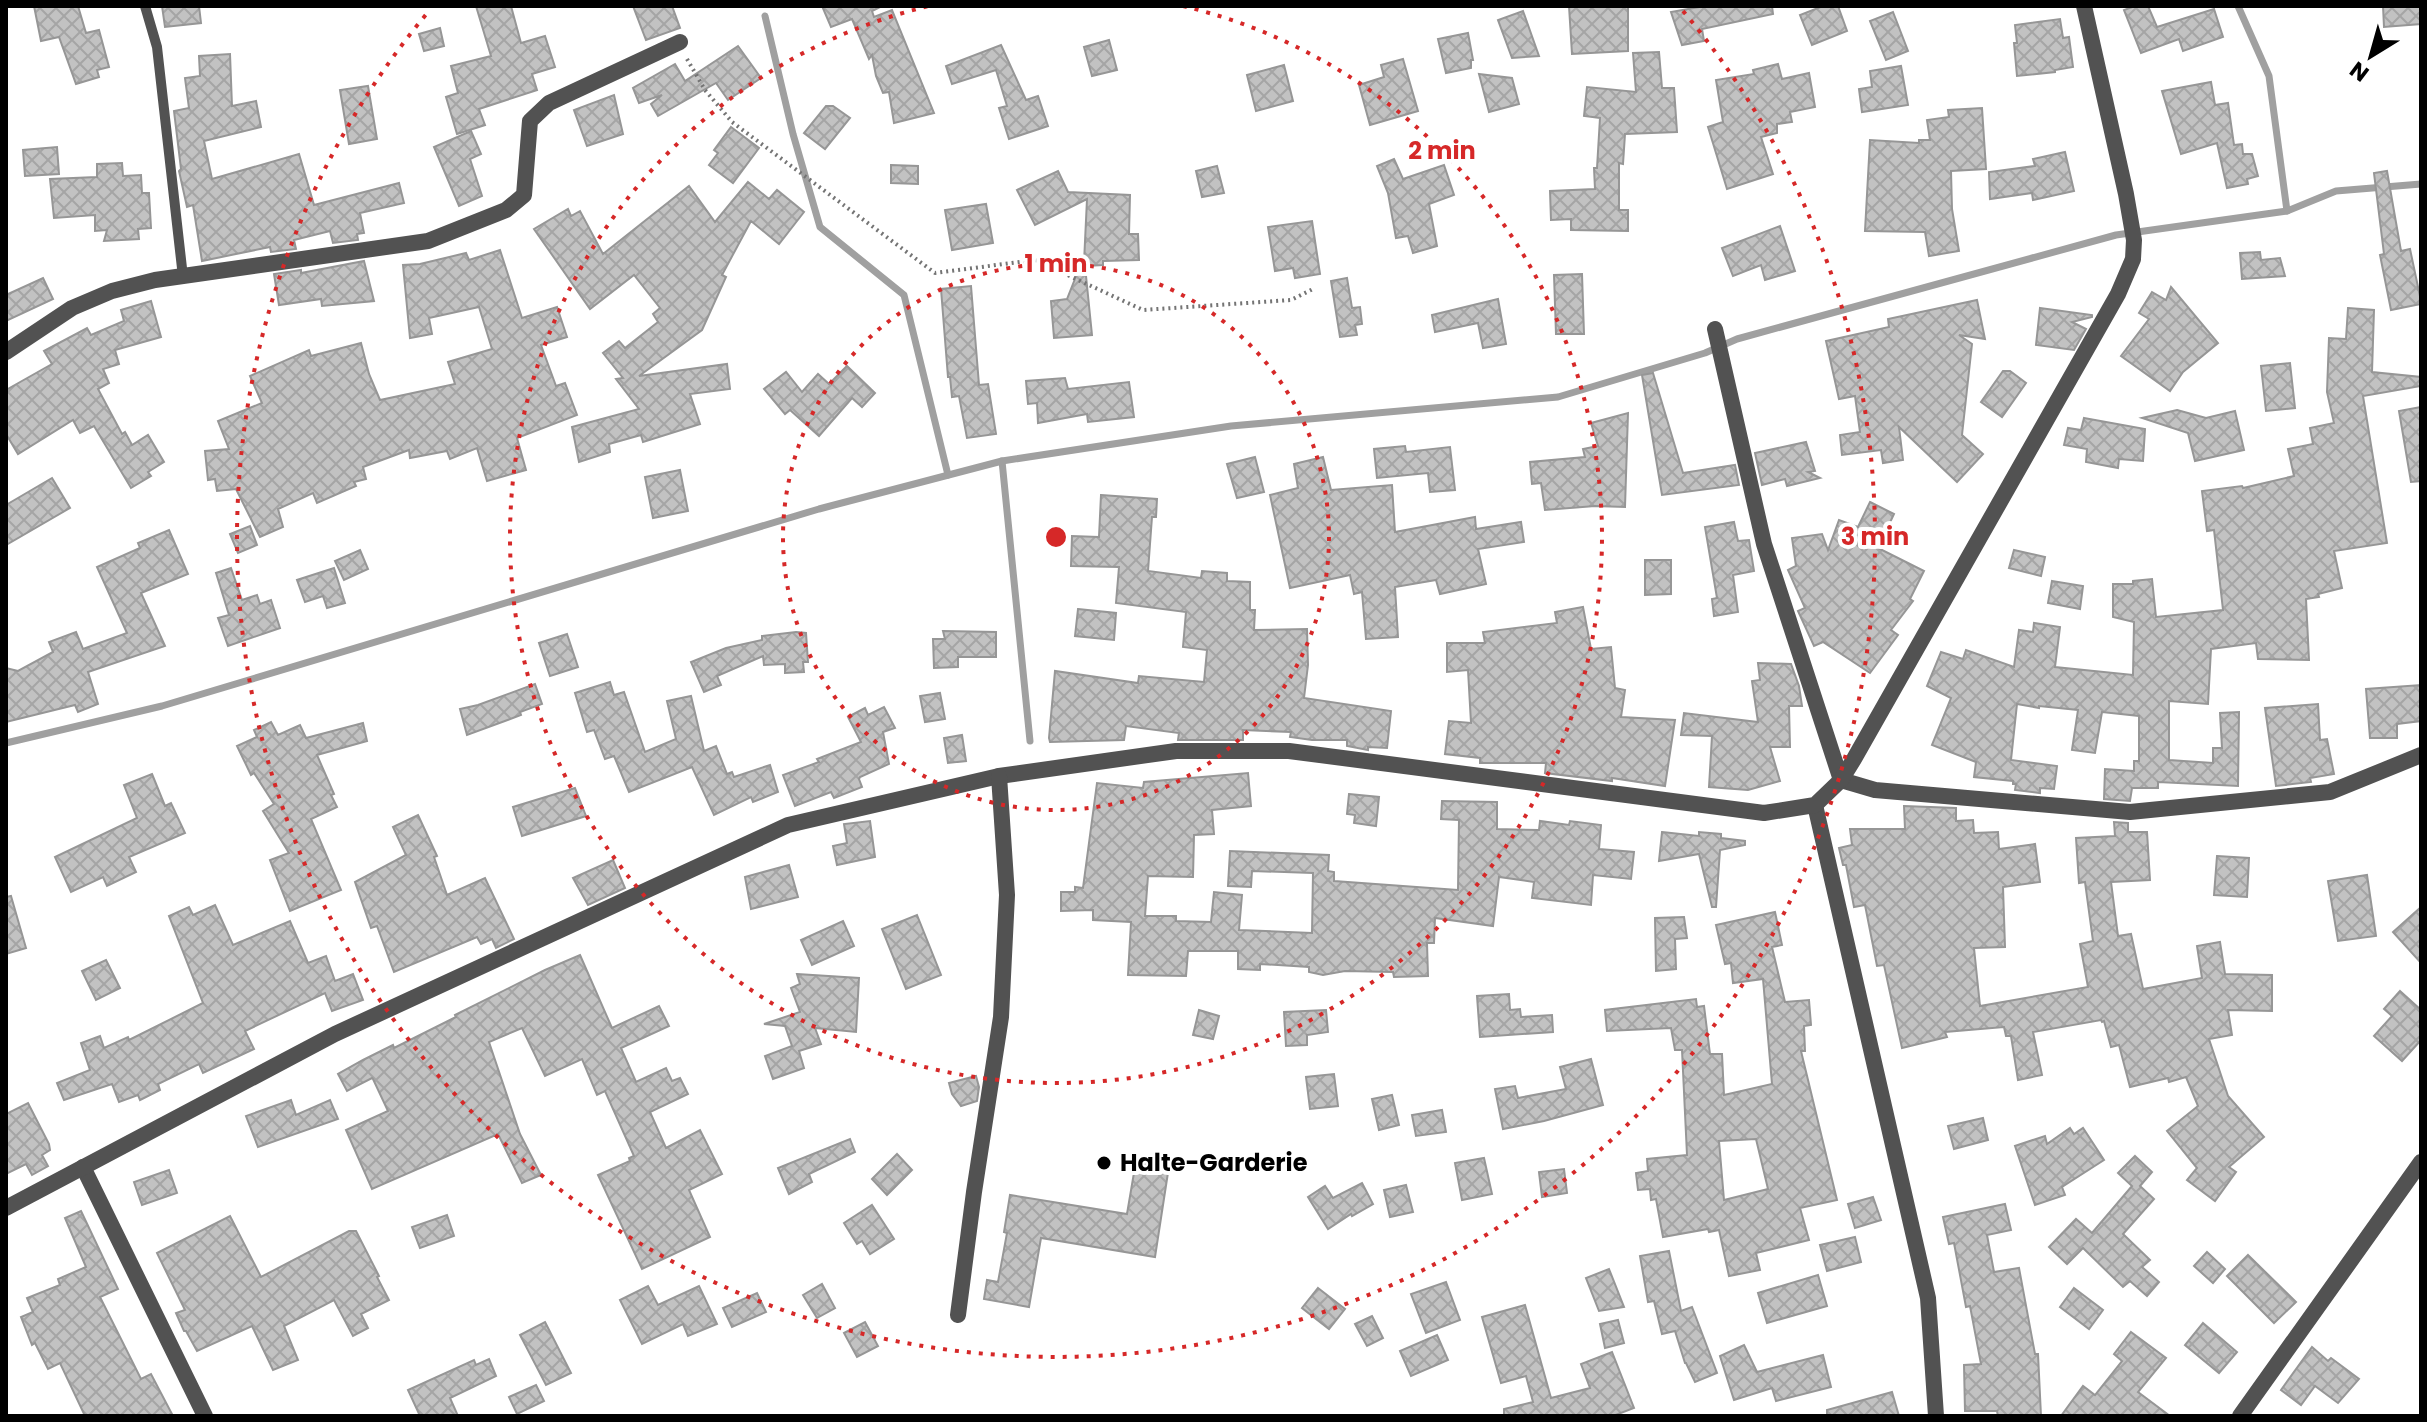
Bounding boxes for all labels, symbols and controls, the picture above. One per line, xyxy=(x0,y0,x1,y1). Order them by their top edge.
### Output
north arrow xyxy=(2331,16,2411,96)
text: N xyxy=(2343,54,2375,89)
text: 2 min xyxy=(1408,134,1476,167)
text: 1 min xyxy=(1025,247,1087,280)
text: 3 min xyxy=(1841,520,1909,553)
centre of rings xyxy=(1042,523,1070,551)
place label: Halte-Garderie xyxy=(1120,1146,1308,1179)
marker: Halte-Garderie xyxy=(1095,1154,1113,1172)

